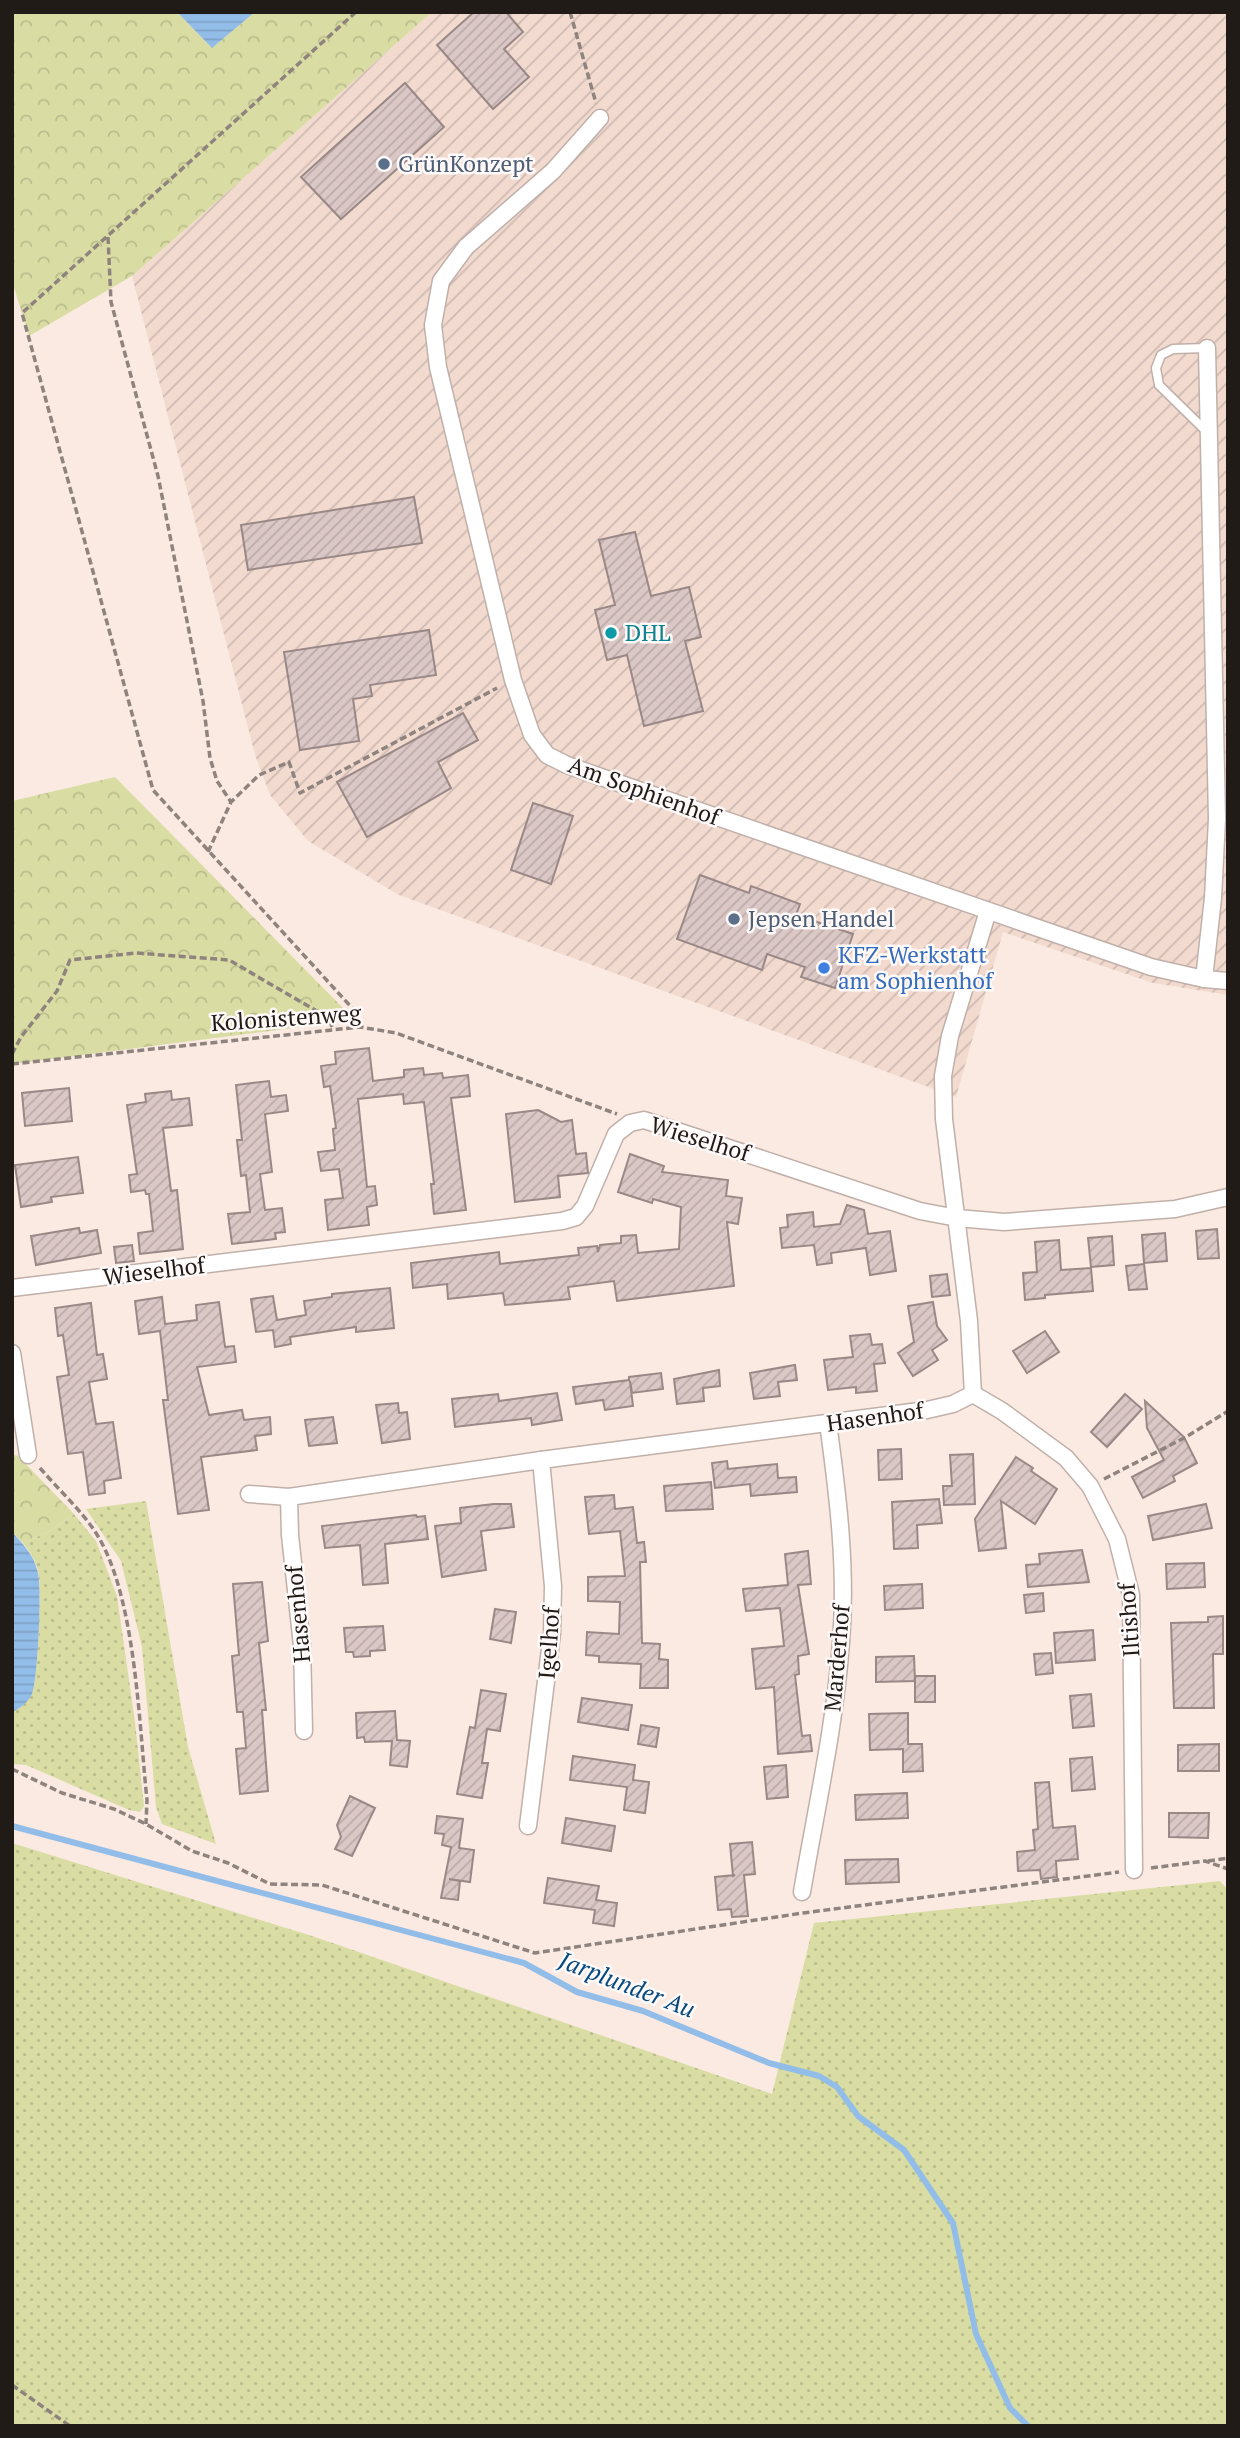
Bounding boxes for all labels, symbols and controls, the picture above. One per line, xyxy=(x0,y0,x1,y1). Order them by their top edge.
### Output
place label: GrünKonzept xyxy=(398,148,534,179)
marker: GrünKonzept xyxy=(376,156,392,172)
place label: DHL xyxy=(625,617,671,648)
marker: DHL xyxy=(603,625,619,641)
street label: Am Sophienhof xyxy=(564,749,726,833)
place label: Jepsen Handel xyxy=(748,903,895,934)
marker: Jepsen Handel xyxy=(726,911,742,927)
place label: KFZ-Werkstatt am Sophienhof xyxy=(838,939,995,996)
marker: KFZ-Werkstatt am Sophienhof xyxy=(816,960,832,976)
street label: Kolonistenweg xyxy=(210,997,363,1038)
street label: Wieselhof xyxy=(647,1109,756,1169)
street label: Wieselhof xyxy=(101,1249,209,1292)
street label: Hasenhof xyxy=(824,1394,928,1439)
street label: Hasenhof xyxy=(278,1562,317,1664)
street label: Iltishof xyxy=(1110,1580,1147,1658)
street label: Marderhof xyxy=(816,1601,857,1713)
street label: Igelhof xyxy=(531,1603,567,1680)
water label: Jarplunder Au xyxy=(554,1943,700,2025)

